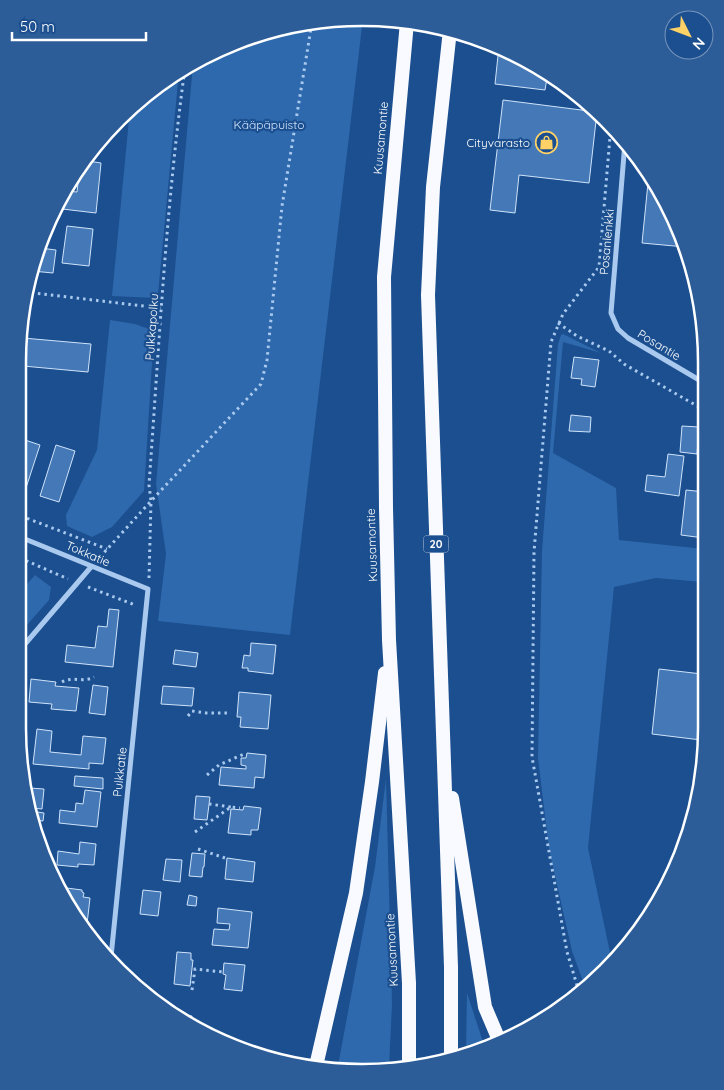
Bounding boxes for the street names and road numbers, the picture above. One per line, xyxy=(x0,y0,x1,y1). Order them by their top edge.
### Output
street label: Kuusamontie xyxy=(370,101,391,175)
street label: Posanlenkki xyxy=(596,208,617,275)
street label: Pulkkapolku xyxy=(142,293,161,361)
street label: Posantie xyxy=(635,326,684,363)
street label: Kuusamontie xyxy=(363,508,380,582)
road number: 20 xyxy=(424,536,448,552)
street label: Tokkatie xyxy=(64,538,113,570)
street label: Pulkkatie xyxy=(109,746,130,798)
street label: Kuusamontie xyxy=(382,913,401,987)

